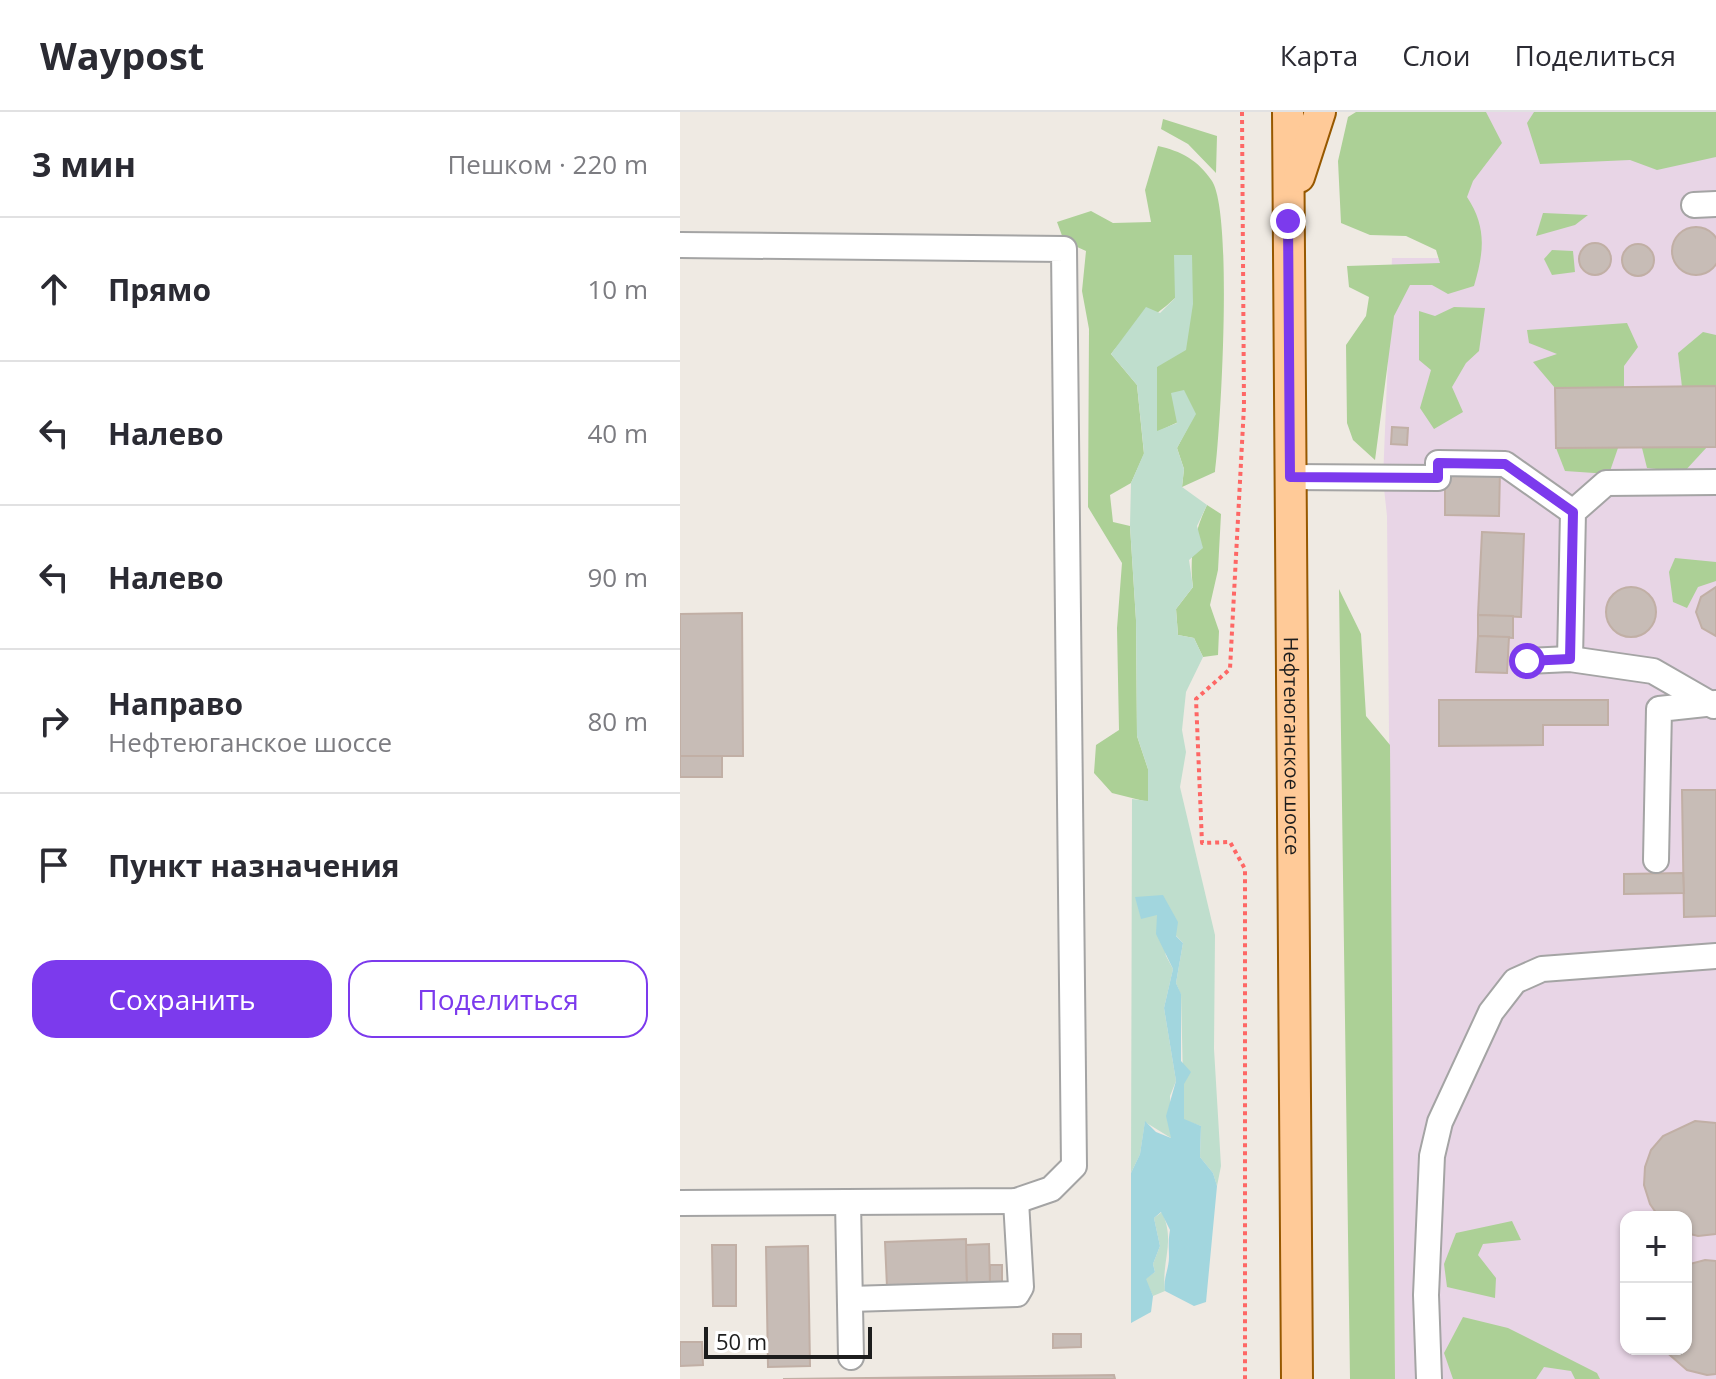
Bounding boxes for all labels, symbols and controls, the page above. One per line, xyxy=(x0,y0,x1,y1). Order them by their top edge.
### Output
text: Waypost xyxy=(40,29,204,81)
text: Карта xyxy=(1280,36,1358,74)
text: Слои xyxy=(1402,36,1471,74)
text: Поделиться xyxy=(1515,36,1676,74)
text: 3 мин xyxy=(32,141,136,187)
text: Пешком · 220 m xyxy=(447,146,648,182)
route end xyxy=(1270,203,1306,239)
icon: ahead xyxy=(32,267,76,311)
text: Прямо xyxy=(108,269,211,310)
text: 10 m xyxy=(587,271,648,307)
icon: left xyxy=(32,411,76,455)
text: Налево xyxy=(108,413,224,454)
text: 40 m xyxy=(587,415,648,451)
icon: left xyxy=(32,555,76,599)
text: Налево xyxy=(108,557,224,598)
text: 90 m xyxy=(587,559,648,595)
street label: Нефтеюганское шоссе xyxy=(1278,637,1307,855)
route start xyxy=(1509,643,1545,679)
text: Направо xyxy=(108,683,243,724)
icon: right xyxy=(32,699,76,743)
text: 80 m xyxy=(587,703,648,739)
text: Нефтеюганское шоссе xyxy=(108,724,392,760)
icon: arrive xyxy=(32,843,76,887)
text: Пункт назначения xyxy=(108,845,400,886)
button: Сохранить xyxy=(32,960,332,1038)
button: Поделиться xyxy=(348,960,648,1038)
map controls xyxy=(1620,1211,1692,1355)
button: + xyxy=(1620,1211,1692,1283)
button: − xyxy=(1620,1283,1692,1355)
scale bar xyxy=(704,1323,872,1359)
text: 50 m xyxy=(716,1326,767,1356)

